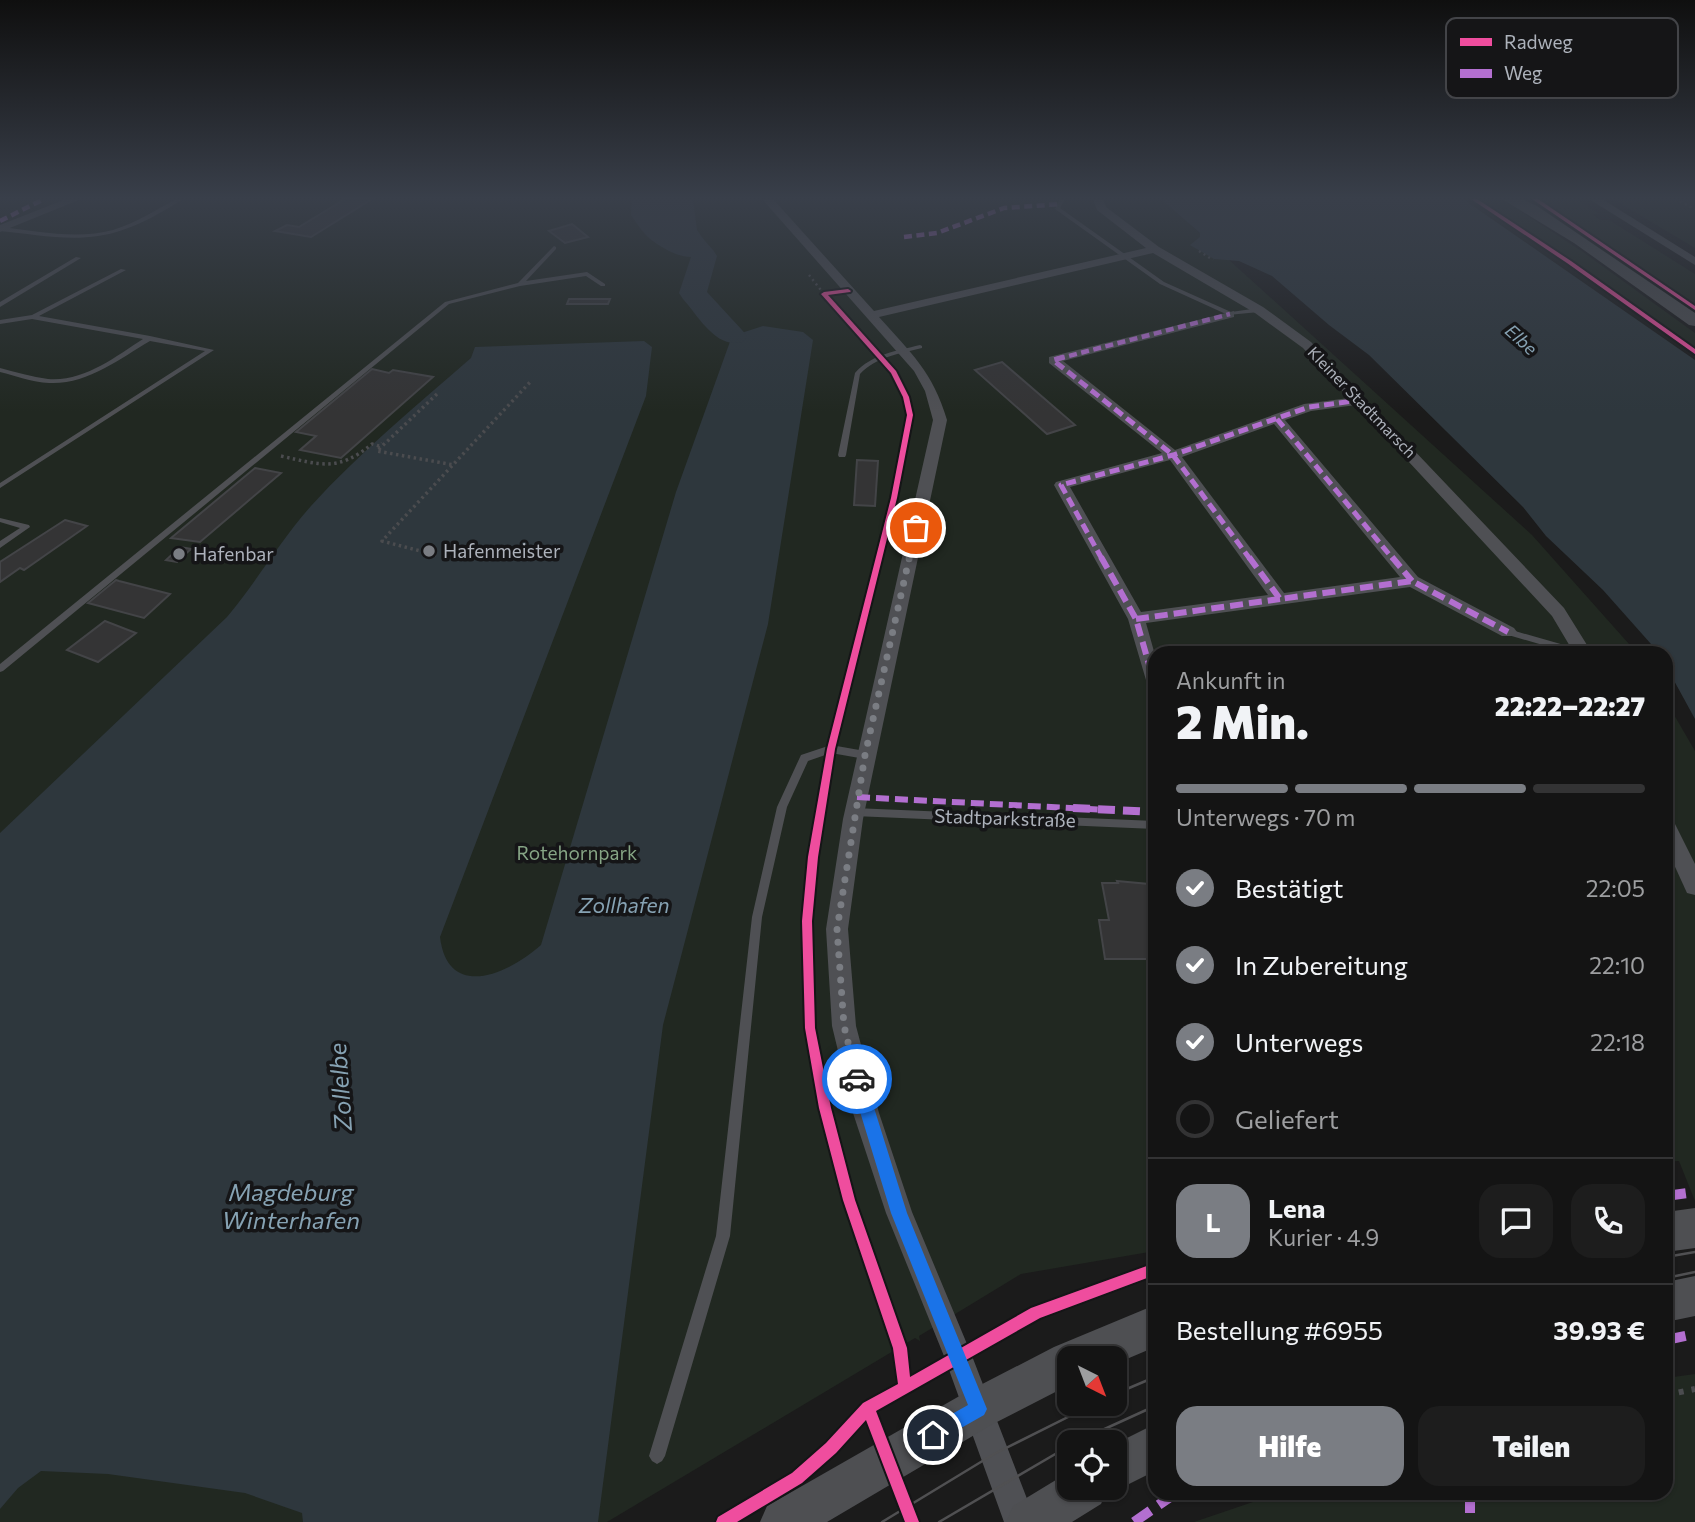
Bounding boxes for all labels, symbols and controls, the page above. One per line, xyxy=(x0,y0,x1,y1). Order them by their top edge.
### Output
legend xyxy=(1446,18,1678,98)
text: Radweg xyxy=(1504,30,1573,53)
text: Weg xyxy=(1504,61,1542,84)
water label: Elbe xyxy=(1501,319,1543,360)
street label: Kleiner Stadtmarsch xyxy=(1304,342,1420,461)
pin xyxy=(886,498,946,558)
icon: bag xyxy=(897,509,935,547)
place label: Hafenmeister xyxy=(443,539,561,562)
place label: Hafenbar xyxy=(193,542,274,565)
marker: Hafenmeister xyxy=(421,543,437,559)
marker: Hafenbar xyxy=(171,546,187,562)
text: Ankunft in xyxy=(1176,666,1286,694)
text: 22:22–22:27 xyxy=(1495,690,1645,721)
text: 2 Min. xyxy=(1176,692,1309,748)
text: Unterwegs · 70 m xyxy=(1176,803,1355,831)
street label: Stadtparkstraße xyxy=(934,804,1076,831)
park label: Rotehornpark xyxy=(517,841,637,864)
icon: check xyxy=(1176,869,1214,907)
text: Bestätigt xyxy=(1235,872,1344,903)
text: 22:05 xyxy=(1586,874,1645,902)
water label: Zollhafen xyxy=(577,892,670,917)
icon: check xyxy=(1176,946,1214,984)
text: In Zubereitung xyxy=(1235,949,1408,980)
text: 22:10 xyxy=(1589,951,1645,979)
icon: check xyxy=(1176,1023,1214,1061)
text: Unterwegs xyxy=(1235,1026,1363,1057)
text: 22:18 xyxy=(1590,1028,1645,1056)
water label: Zollelbe xyxy=(322,1042,357,1133)
courier xyxy=(822,1044,892,1114)
icon: car xyxy=(838,1060,876,1098)
text: Geliefert xyxy=(1235,1103,1339,1134)
water label: Magdeburg Winterhafen xyxy=(222,1177,360,1234)
button: chat xyxy=(1479,1184,1553,1258)
button: phone xyxy=(1571,1184,1645,1258)
text: Lena xyxy=(1268,1192,1326,1223)
text: L xyxy=(1205,1206,1221,1237)
text: Kurier · 4.9 xyxy=(1268,1223,1379,1251)
text: Bestellung #6955 xyxy=(1176,1314,1383,1345)
text: 39.93 € xyxy=(1553,1314,1645,1345)
north arrow xyxy=(1057,1346,1127,1416)
map controls xyxy=(1057,1346,1127,1500)
pin xyxy=(903,1405,963,1465)
button: Hilfe xyxy=(1176,1406,1404,1486)
button: Teilen xyxy=(1418,1406,1645,1486)
icon: home xyxy=(914,1416,952,1454)
button: locate xyxy=(1057,1430,1127,1500)

